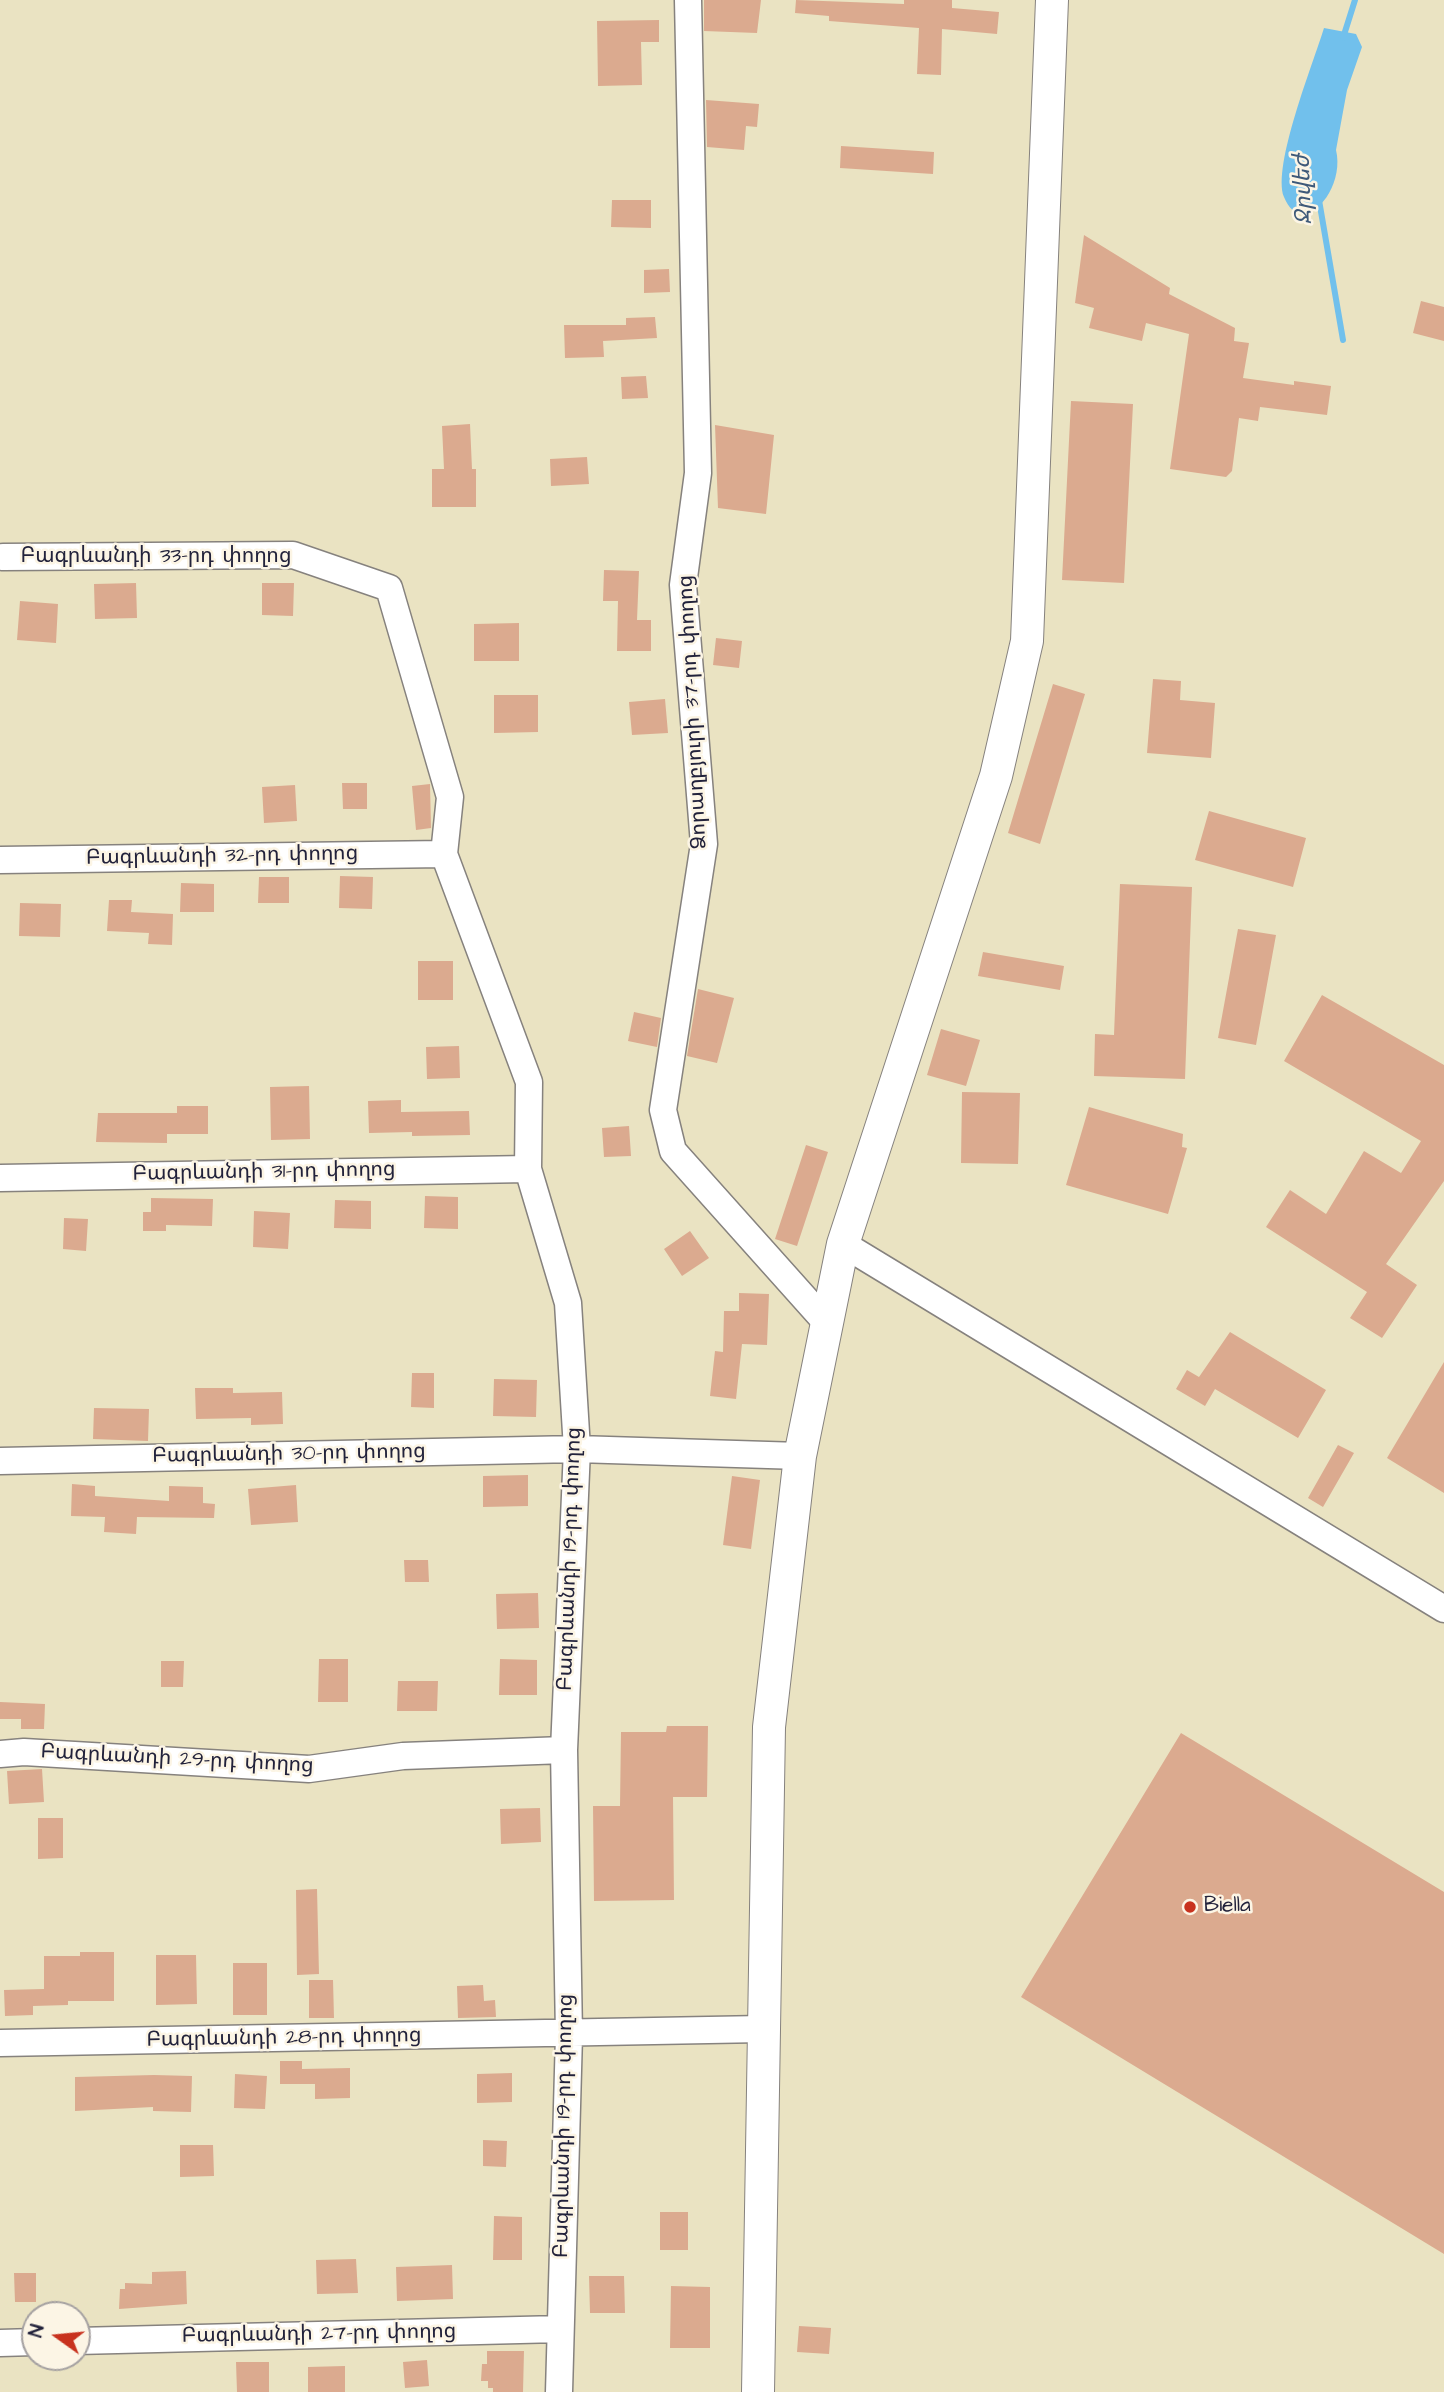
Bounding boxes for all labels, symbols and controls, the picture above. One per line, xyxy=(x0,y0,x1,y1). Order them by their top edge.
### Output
water label: Ջրվեժ xyxy=(1290,155,1320,225)
street label: Բագրևանդի 33-րդ փողոց xyxy=(21,545,291,571)
street label: Ձորաղբյուրի 37-րդ փողոց xyxy=(674,574,714,850)
street label: Բագրևանդի 32-րդ փողոց xyxy=(86,842,358,872)
street label: Բագրևանդի 31-րդ փողոց xyxy=(132,1158,396,1188)
street label: Բագրևանդի 19-րդ փողոց xyxy=(554,1427,588,1691)
street label: Բագրևանդի 30-րդ փողոց xyxy=(152,1440,426,1470)
street label: Բագրևանդի 29-րդ փողոց xyxy=(40,1740,314,1780)
place label: Biella xyxy=(1204,1894,1251,1920)
marker: Biella xyxy=(1182,1899,1198,1915)
street label: Բագրևանդի 19-րդ փողոց xyxy=(550,1994,580,2258)
street label: Բագրևանդի 28-րդ փողոց xyxy=(146,2024,422,2054)
north arrow xyxy=(21,2301,91,2371)
street label: Բագրևանդի 27-րդ փողոց xyxy=(182,2320,456,2350)
text: N xyxy=(23,2322,52,2340)

